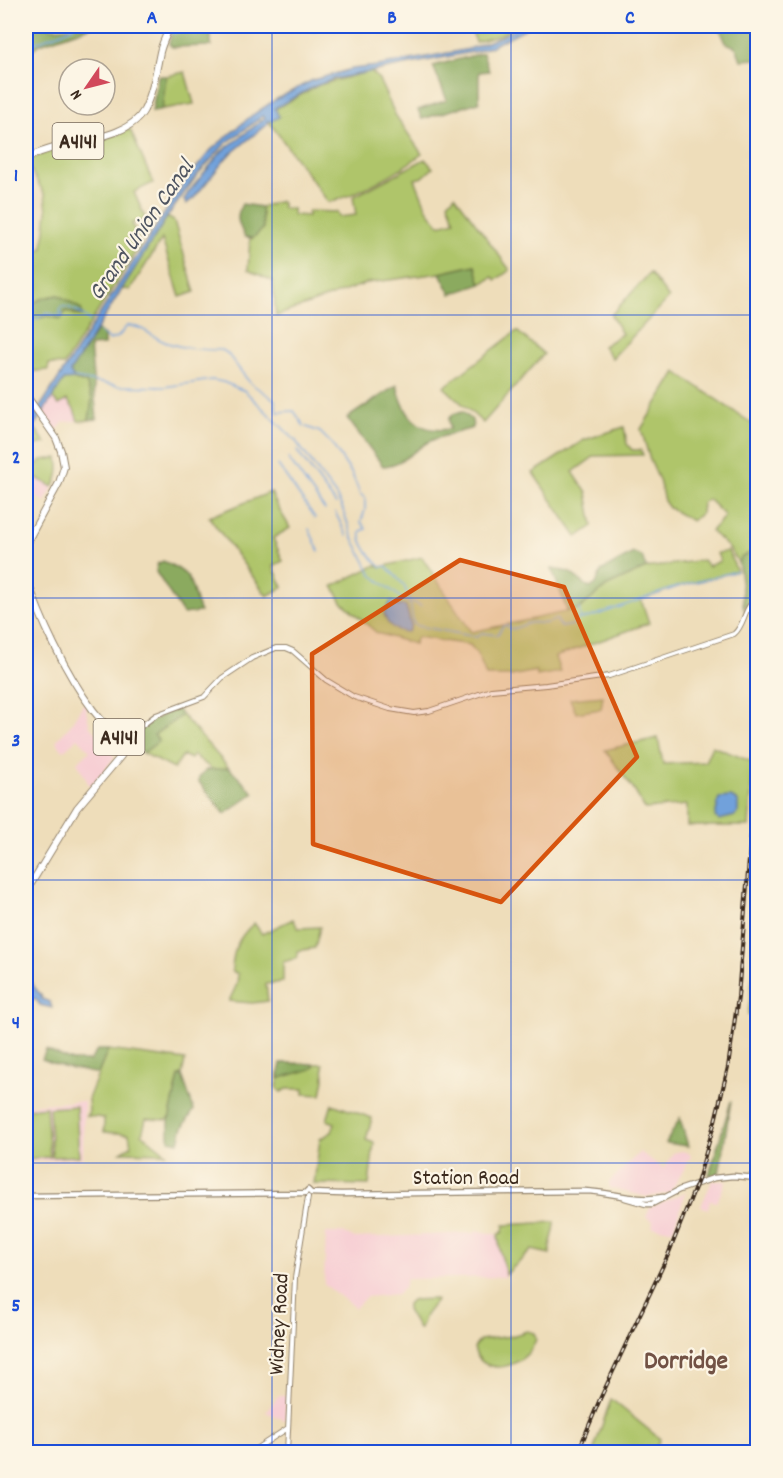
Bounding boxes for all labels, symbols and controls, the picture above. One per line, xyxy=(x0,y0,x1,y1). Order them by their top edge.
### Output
text: A xyxy=(147,5,158,33)
text: B xyxy=(387,5,397,33)
text: C xyxy=(625,5,635,33)
north arrow xyxy=(57,57,117,117)
text: N xyxy=(65,84,88,104)
road number: A4141 xyxy=(52,123,104,159)
water label: Grand Union Canal xyxy=(81,151,205,308)
text: 1 xyxy=(14,163,18,191)
text: 2 xyxy=(12,445,20,473)
road number: A4141 xyxy=(94,719,144,755)
text: 3 xyxy=(12,728,20,756)
text: 4 xyxy=(12,1010,20,1038)
street label: Station Road xyxy=(413,1164,519,1195)
street label: Widney Road xyxy=(262,1272,299,1376)
text: 5 xyxy=(11,1293,21,1321)
district label: Dorridge xyxy=(644,1344,728,1381)

